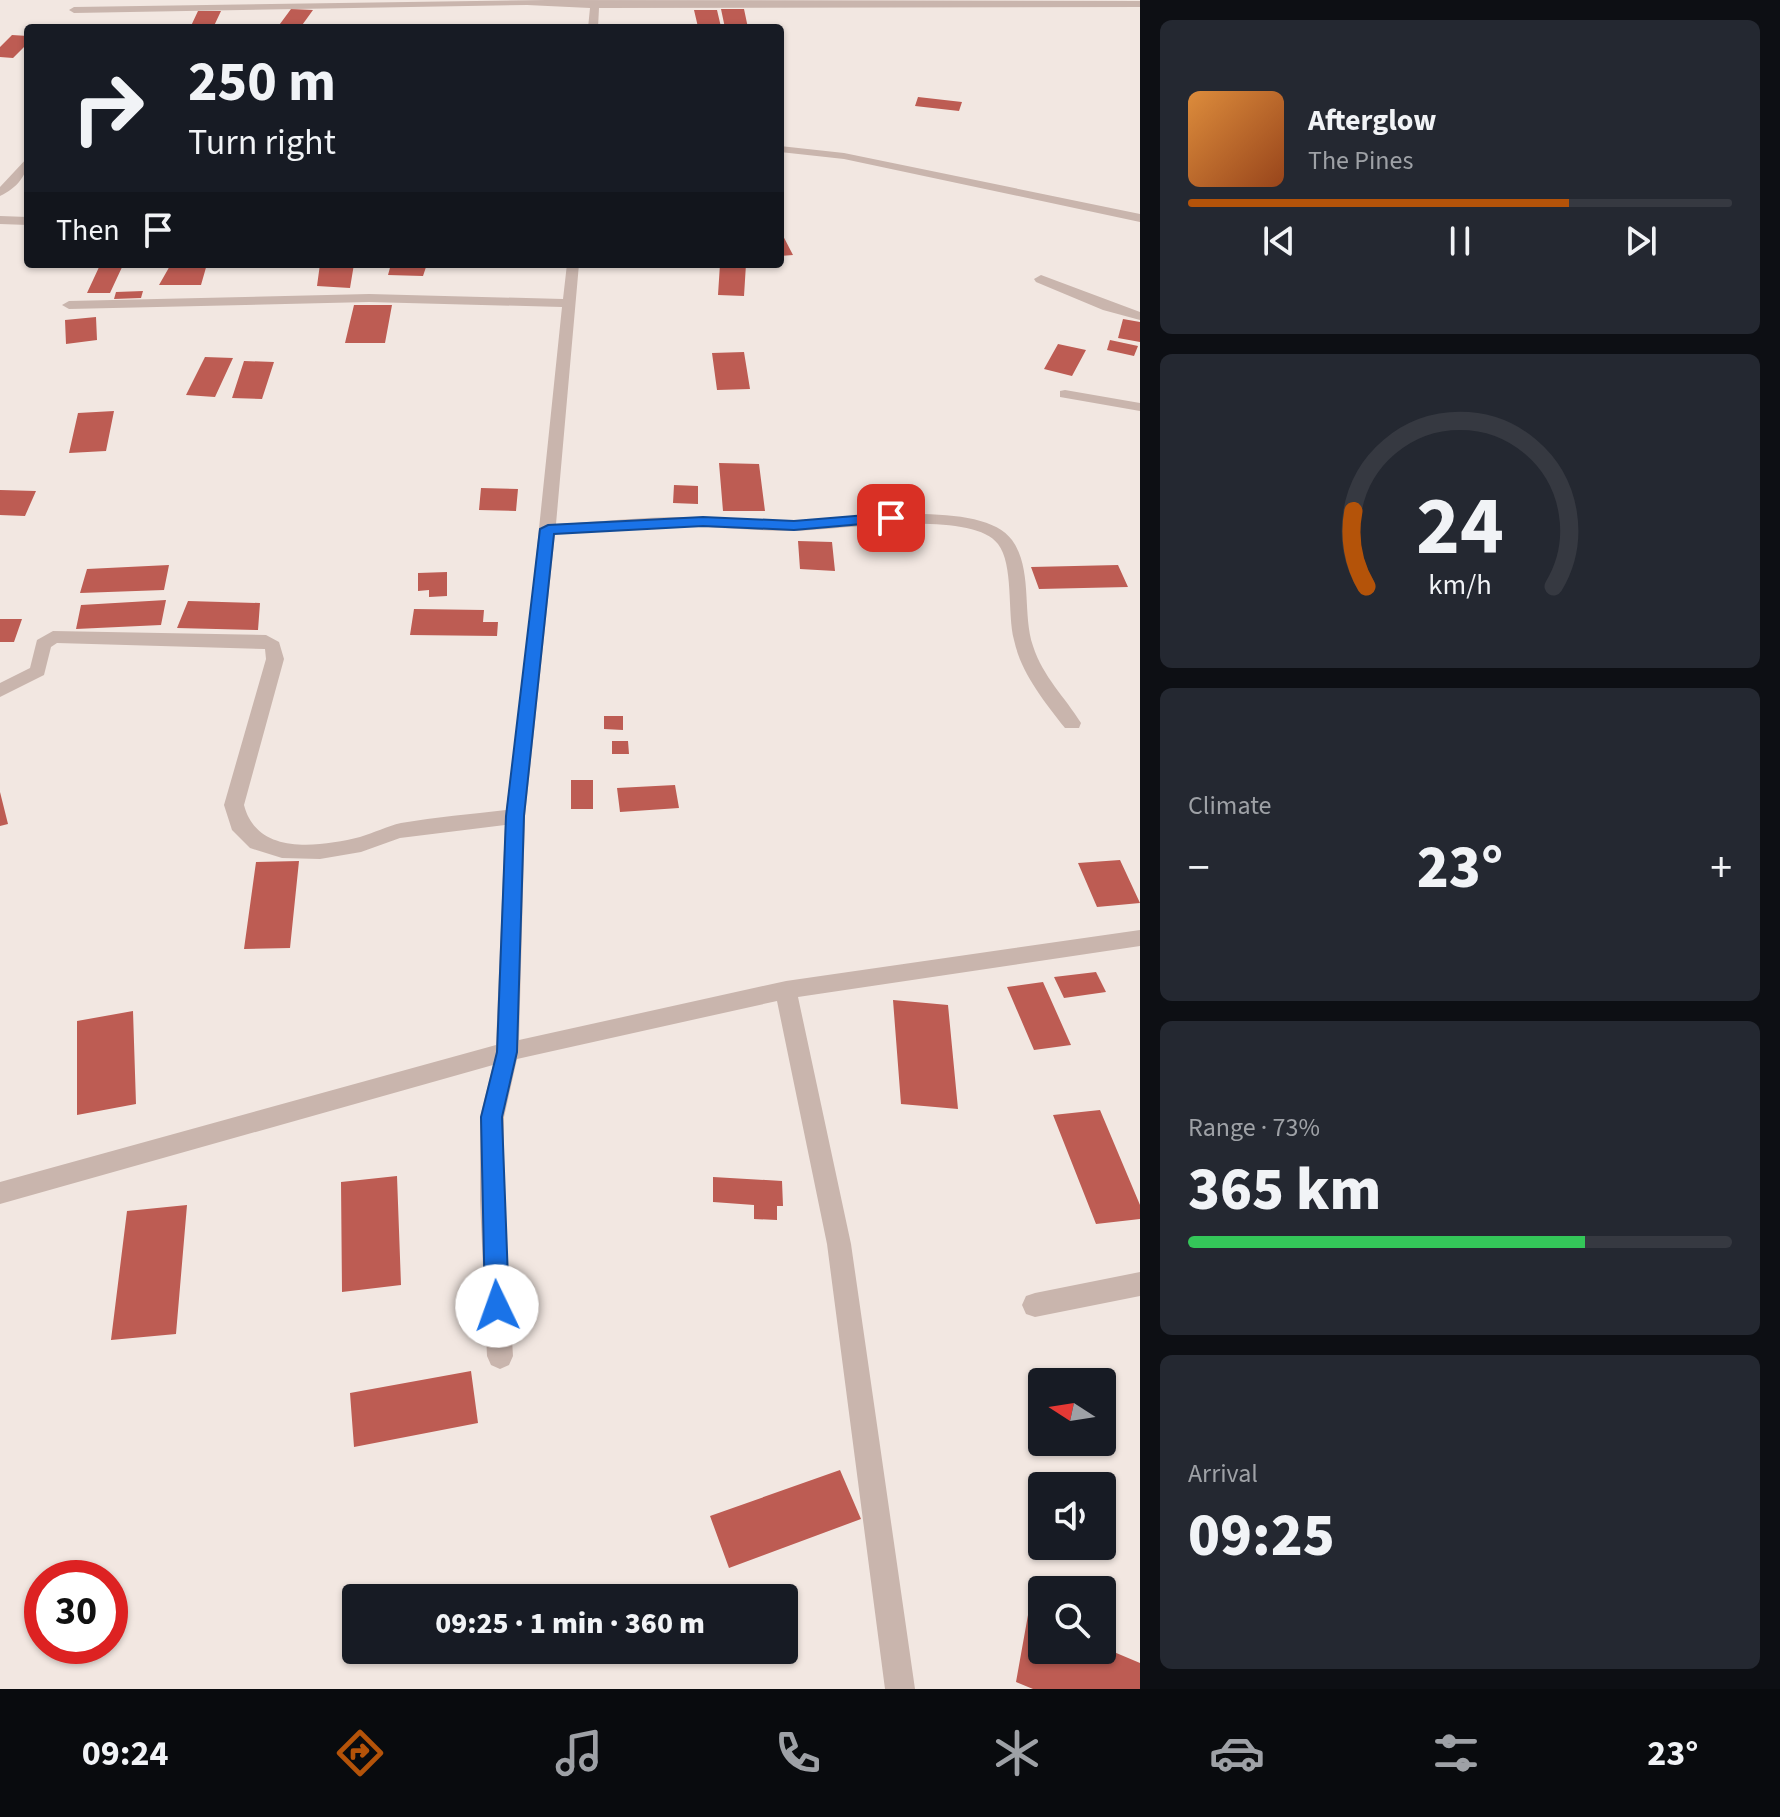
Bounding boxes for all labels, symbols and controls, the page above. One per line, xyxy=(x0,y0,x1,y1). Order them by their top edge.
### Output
text: 250 m xyxy=(188,43,336,122)
icon: right xyxy=(56,56,160,160)
text: Afterglow xyxy=(1308,99,1436,142)
text: Turn right xyxy=(188,117,336,168)
text: The Pines xyxy=(1308,142,1413,179)
icon: arrive xyxy=(136,208,180,252)
text: Then xyxy=(56,209,120,252)
icon: previous xyxy=(1257,219,1301,263)
icon: pause xyxy=(1438,219,1482,263)
icon: next xyxy=(1619,219,1663,263)
text: 24 xyxy=(1416,467,1504,585)
pin xyxy=(857,484,925,552)
icon: arrive xyxy=(869,496,913,540)
text: km/h xyxy=(1428,565,1492,605)
text: Climate xyxy=(1188,787,1272,824)
text: 23° xyxy=(1417,826,1503,911)
text: − xyxy=(1188,837,1210,900)
text: + xyxy=(1710,837,1732,900)
text: Range · 73% xyxy=(1188,1109,1320,1146)
text: 365 km xyxy=(1188,1148,1381,1233)
position arrow xyxy=(455,1264,539,1348)
north arrow xyxy=(1028,1368,1116,1456)
map controls xyxy=(1028,1368,1116,1664)
text: Arrival xyxy=(1188,1455,1258,1492)
button: sound xyxy=(1028,1472,1116,1560)
text: 09:25 xyxy=(1188,1494,1335,1579)
speed limit sign: 30 xyxy=(24,1560,128,1664)
button: search xyxy=(1028,1576,1116,1664)
text: 09:25 · 1 min · 360 m xyxy=(435,1602,705,1645)
icon: directions xyxy=(332,1725,388,1781)
icon: music xyxy=(551,1725,607,1781)
icon: phone xyxy=(770,1725,826,1781)
icon: climate xyxy=(989,1725,1045,1781)
icon: car xyxy=(1209,1725,1265,1781)
icon: filters xyxy=(1428,1725,1484,1781)
text: 09:24 xyxy=(82,1728,168,1779)
text: 23° xyxy=(1647,1728,1698,1779)

